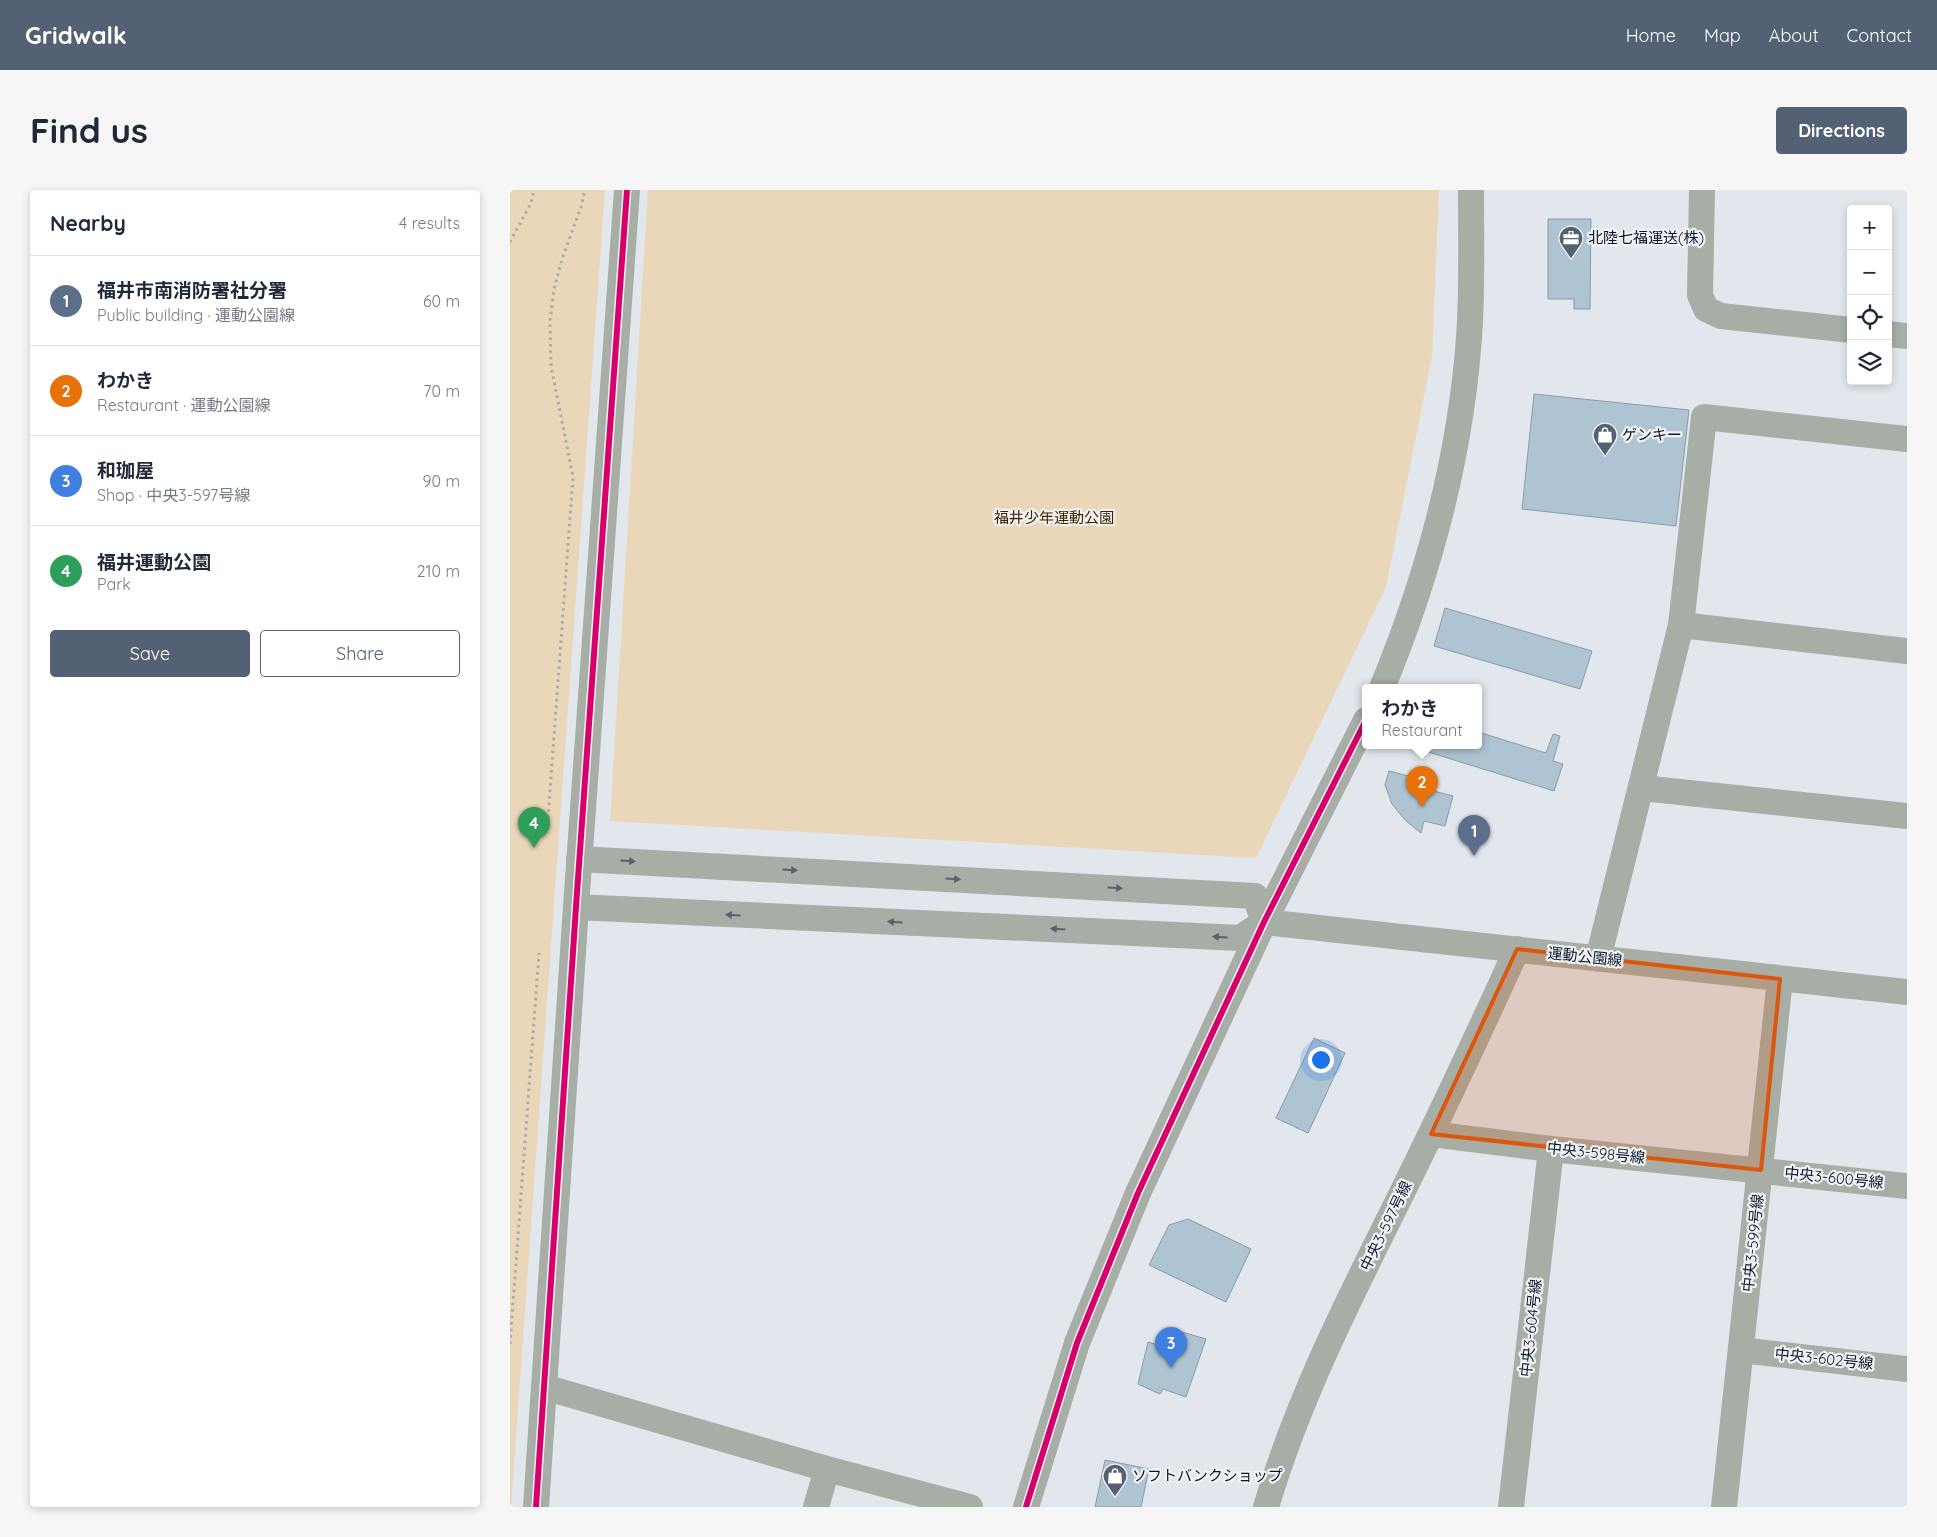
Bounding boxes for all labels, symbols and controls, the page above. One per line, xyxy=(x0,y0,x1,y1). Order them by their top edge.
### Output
text: Gridwalk xyxy=(25,20,127,50)
text: Home xyxy=(1626,24,1676,47)
text: Map xyxy=(1704,24,1741,47)
text: About xyxy=(1769,24,1819,47)
text: Contact xyxy=(1847,24,1912,47)
button: Directions xyxy=(1776,107,1907,154)
text: Find us xyxy=(30,108,148,152)
map controls xyxy=(1847,205,1892,385)
button: + xyxy=(1847,205,1892,250)
text: Nearby xyxy=(50,210,126,236)
text: 4 results xyxy=(399,213,460,233)
office icon: 北陸七福運送(株) xyxy=(1558,225,1584,259)
place label: 北陸七福運送(株) xyxy=(1588,228,1704,247)
button: − xyxy=(1847,250,1892,295)
text: 福井市南消防署社分署 xyxy=(97,278,287,302)
text: 1 xyxy=(63,291,69,311)
text: 60 m xyxy=(423,291,460,311)
button: locate xyxy=(1847,295,1892,340)
text: Public building · 運動公園線 xyxy=(97,305,295,325)
button: layers xyxy=(1847,340,1892,385)
text: わかき xyxy=(97,368,154,392)
text: 2 xyxy=(61,381,71,401)
text: 70 m xyxy=(423,381,460,401)
text: Restaurant · 運動公園線 xyxy=(97,395,270,415)
shop icon: ゲンキー xyxy=(1592,422,1618,456)
place label: ゲンキー xyxy=(1622,425,1682,444)
text: 和珈屋 xyxy=(97,458,154,482)
text: 3 xyxy=(62,471,70,491)
text: 90 m xyxy=(423,471,460,491)
text: Shop · 中央3-597号線 xyxy=(97,485,250,505)
park label: 福井少年運動公園 xyxy=(994,508,1114,527)
text: 福井運動公園 xyxy=(97,550,211,574)
text: 4 xyxy=(61,561,71,581)
text: 210 m xyxy=(417,561,460,581)
text: Park xyxy=(97,574,131,594)
button: Save xyxy=(50,630,250,677)
button: Share xyxy=(260,630,460,677)
popup xyxy=(1362,684,1482,749)
text: わかき xyxy=(1381,696,1438,720)
text: Restaurant xyxy=(1381,720,1463,740)
pin: 2 xyxy=(1406,766,1438,807)
pin: 4 xyxy=(518,807,550,848)
pin: 1 xyxy=(1458,815,1490,856)
one-way arrow xyxy=(620,858,636,866)
one-way arrow xyxy=(783,867,799,875)
one-way arrow xyxy=(945,875,961,883)
one-way arrow xyxy=(1107,884,1123,892)
one-way arrow xyxy=(725,910,741,918)
one-way arrow xyxy=(887,918,903,926)
one-way arrow xyxy=(1050,925,1066,933)
one-way arrow xyxy=(1212,933,1228,941)
street label: 運動公園線 xyxy=(1547,943,1623,970)
your location xyxy=(1308,1047,1334,1073)
street label: 中央3-598号線 xyxy=(1546,1138,1646,1167)
street label: 中央3-600号線 xyxy=(1784,1163,1885,1192)
street label: 中央3-597号線 xyxy=(1356,1178,1415,1274)
street label: 中央3-599号線 xyxy=(1738,1193,1767,1293)
street label: 中央3-604号線 xyxy=(1516,1278,1545,1378)
pin: 3 xyxy=(1155,1327,1187,1368)
street label: 中央3-602号線 xyxy=(1774,1344,1874,1373)
shop icon: ソフトバンクショップ xyxy=(1102,1463,1128,1497)
place label: ソフトバンクショップ xyxy=(1132,1466,1283,1485)

